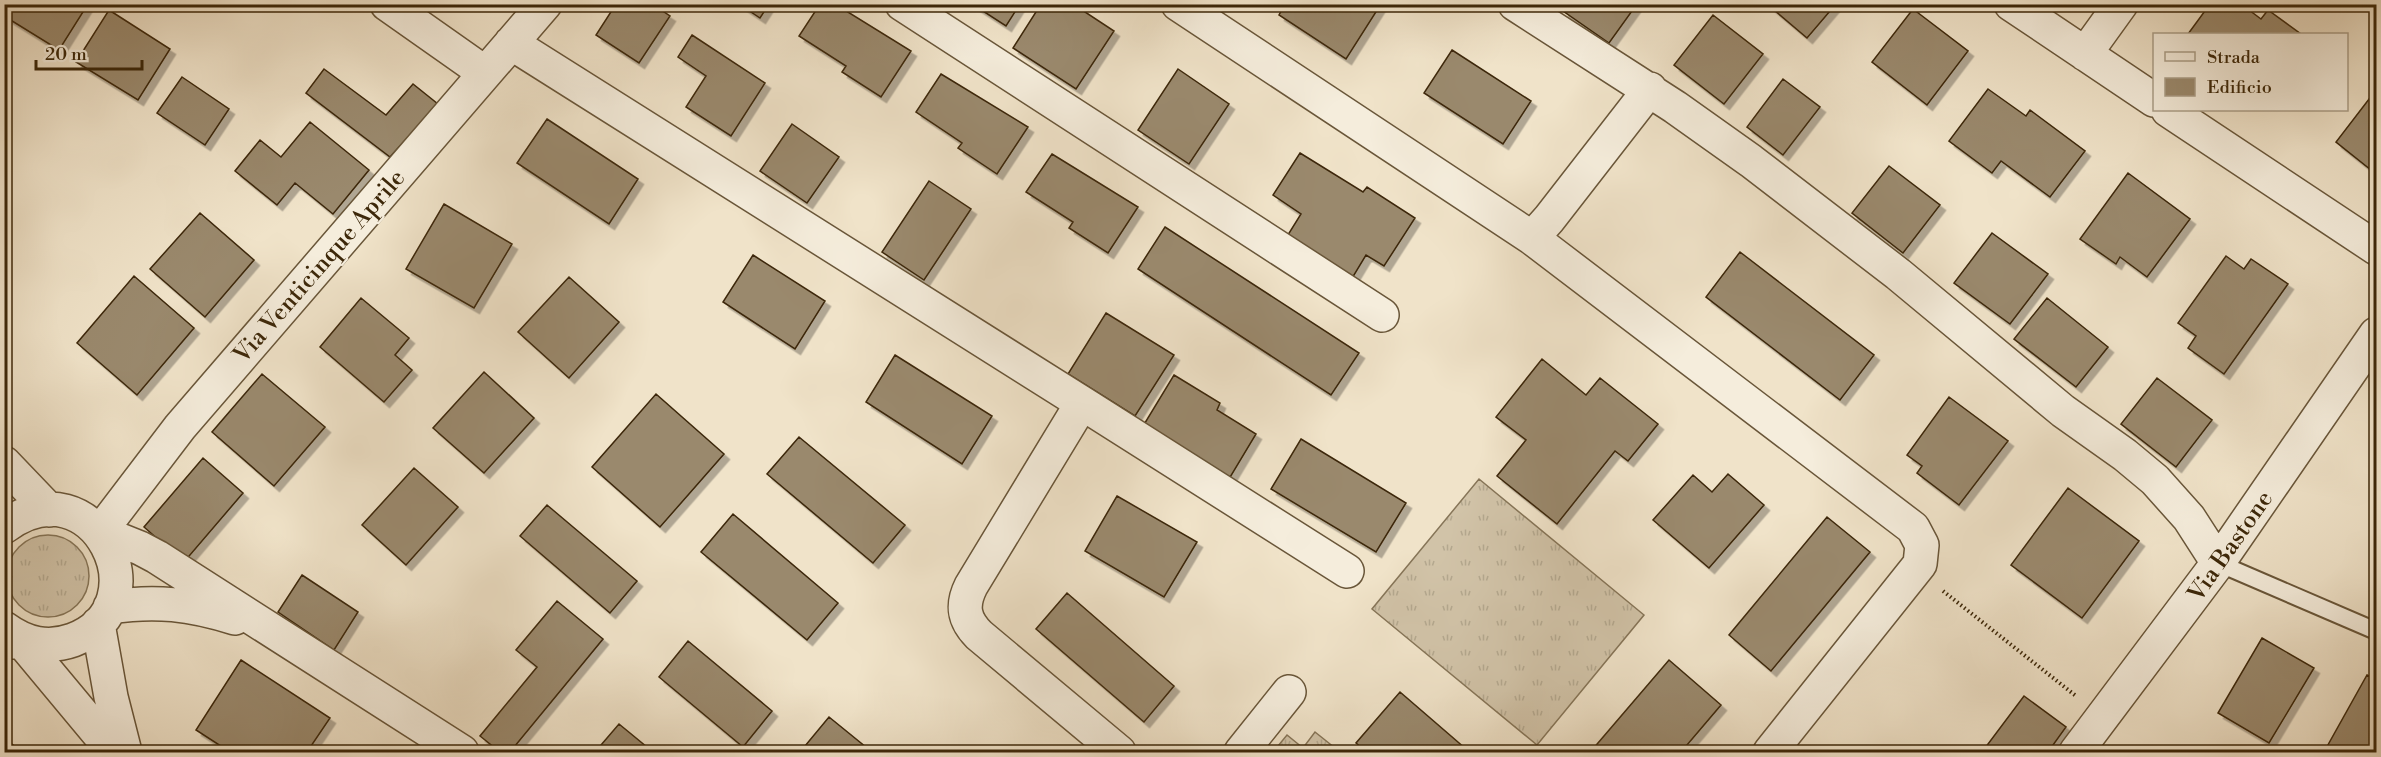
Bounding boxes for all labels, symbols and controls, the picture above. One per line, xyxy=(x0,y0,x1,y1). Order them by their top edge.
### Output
scale bar xyxy=(36,33,142,71)
legend xyxy=(2153,33,2348,111)
text: 20 m xyxy=(45,43,87,66)
text: Strada xyxy=(2207,46,2261,69)
text: Edificio xyxy=(2207,76,2272,99)
street label: Via Venticinque Aprile xyxy=(227,164,412,370)
street label: Via Bastone xyxy=(2181,485,2280,609)

